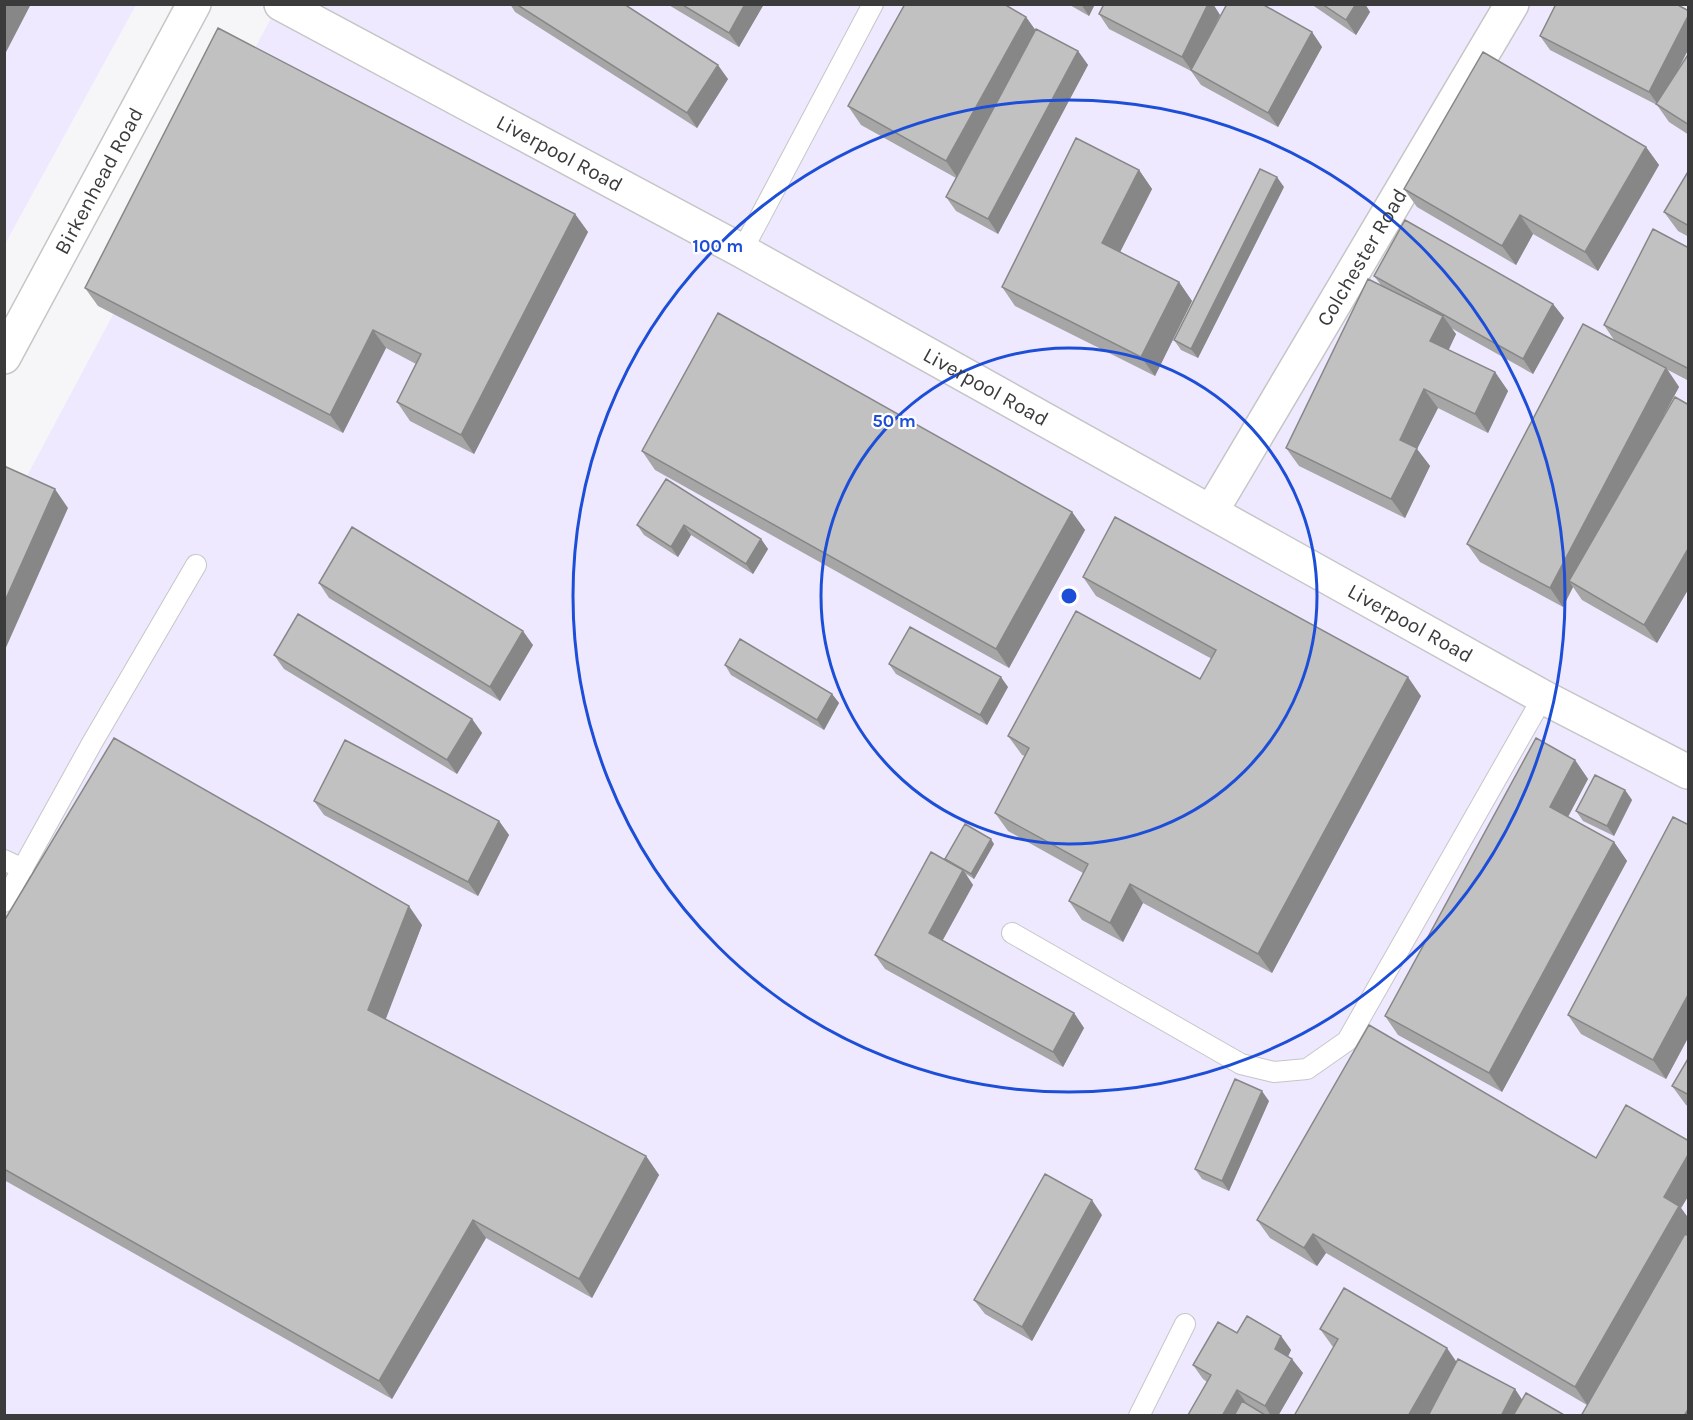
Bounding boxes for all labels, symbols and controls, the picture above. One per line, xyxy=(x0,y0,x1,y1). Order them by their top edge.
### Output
street label: Birkenhead Road xyxy=(50,103,148,258)
street label: Liverpool Road xyxy=(492,110,627,197)
street label: Colchester Road xyxy=(1312,184,1412,330)
text: 100 m xyxy=(693,235,743,257)
street label: Liverpool Road xyxy=(919,342,1053,431)
text: 50 m xyxy=(872,410,916,432)
street label: Liverpool Road xyxy=(1344,579,1477,668)
centre of rings xyxy=(1059,586,1079,606)

